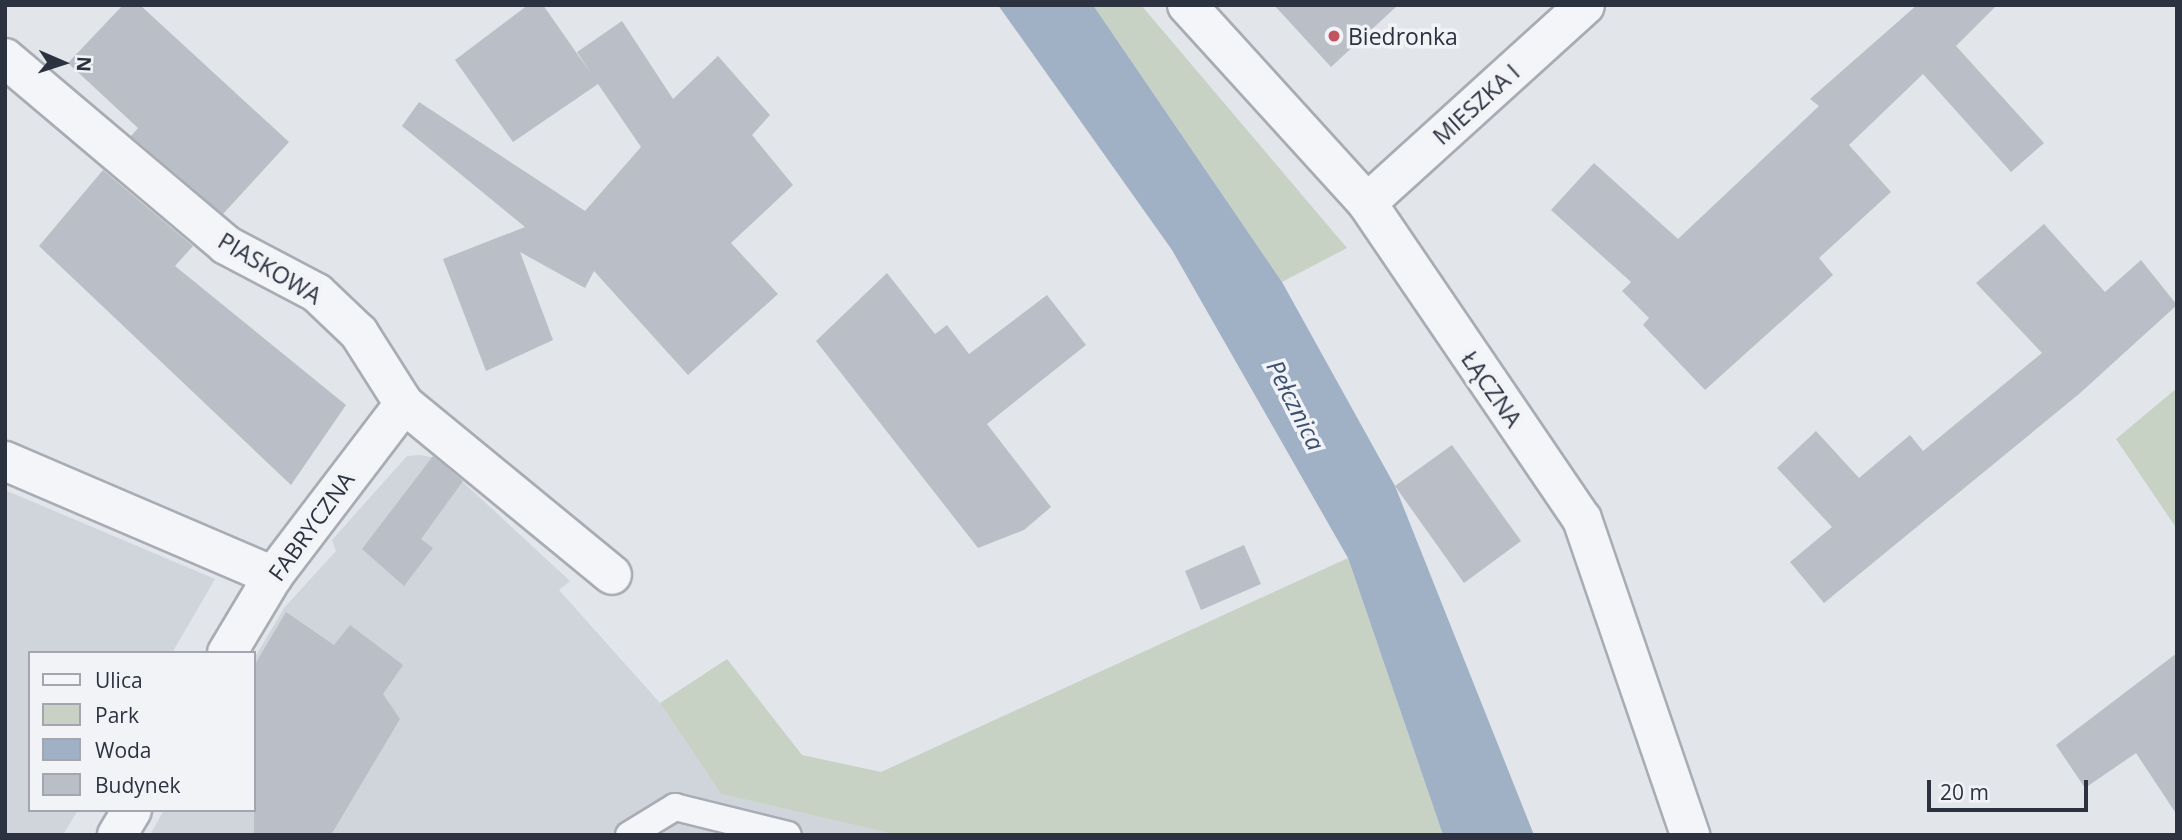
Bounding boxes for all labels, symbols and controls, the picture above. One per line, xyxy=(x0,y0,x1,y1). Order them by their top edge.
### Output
place label: Biedronka xyxy=(1348,22,1458,50)
north arrow xyxy=(28,28,98,98)
marker: Biedronka xyxy=(1326,28,1342,44)
text: N xyxy=(71,56,97,72)
street label: MIESZKA I xyxy=(1427,58,1525,150)
street label: PIASKOWA xyxy=(214,227,326,309)
street label: ŁĄCZNA xyxy=(1456,346,1528,432)
water label: Pełcznica xyxy=(1261,355,1331,455)
street label: FABRYCZNA xyxy=(262,466,360,586)
legend xyxy=(28,651,256,812)
text: Ulica xyxy=(95,666,143,694)
text: Park xyxy=(95,701,139,729)
text: Woda xyxy=(95,736,152,764)
scale bar xyxy=(1930,766,2091,810)
text: Budynek xyxy=(95,771,181,799)
text: 20 m xyxy=(1940,778,1989,806)

